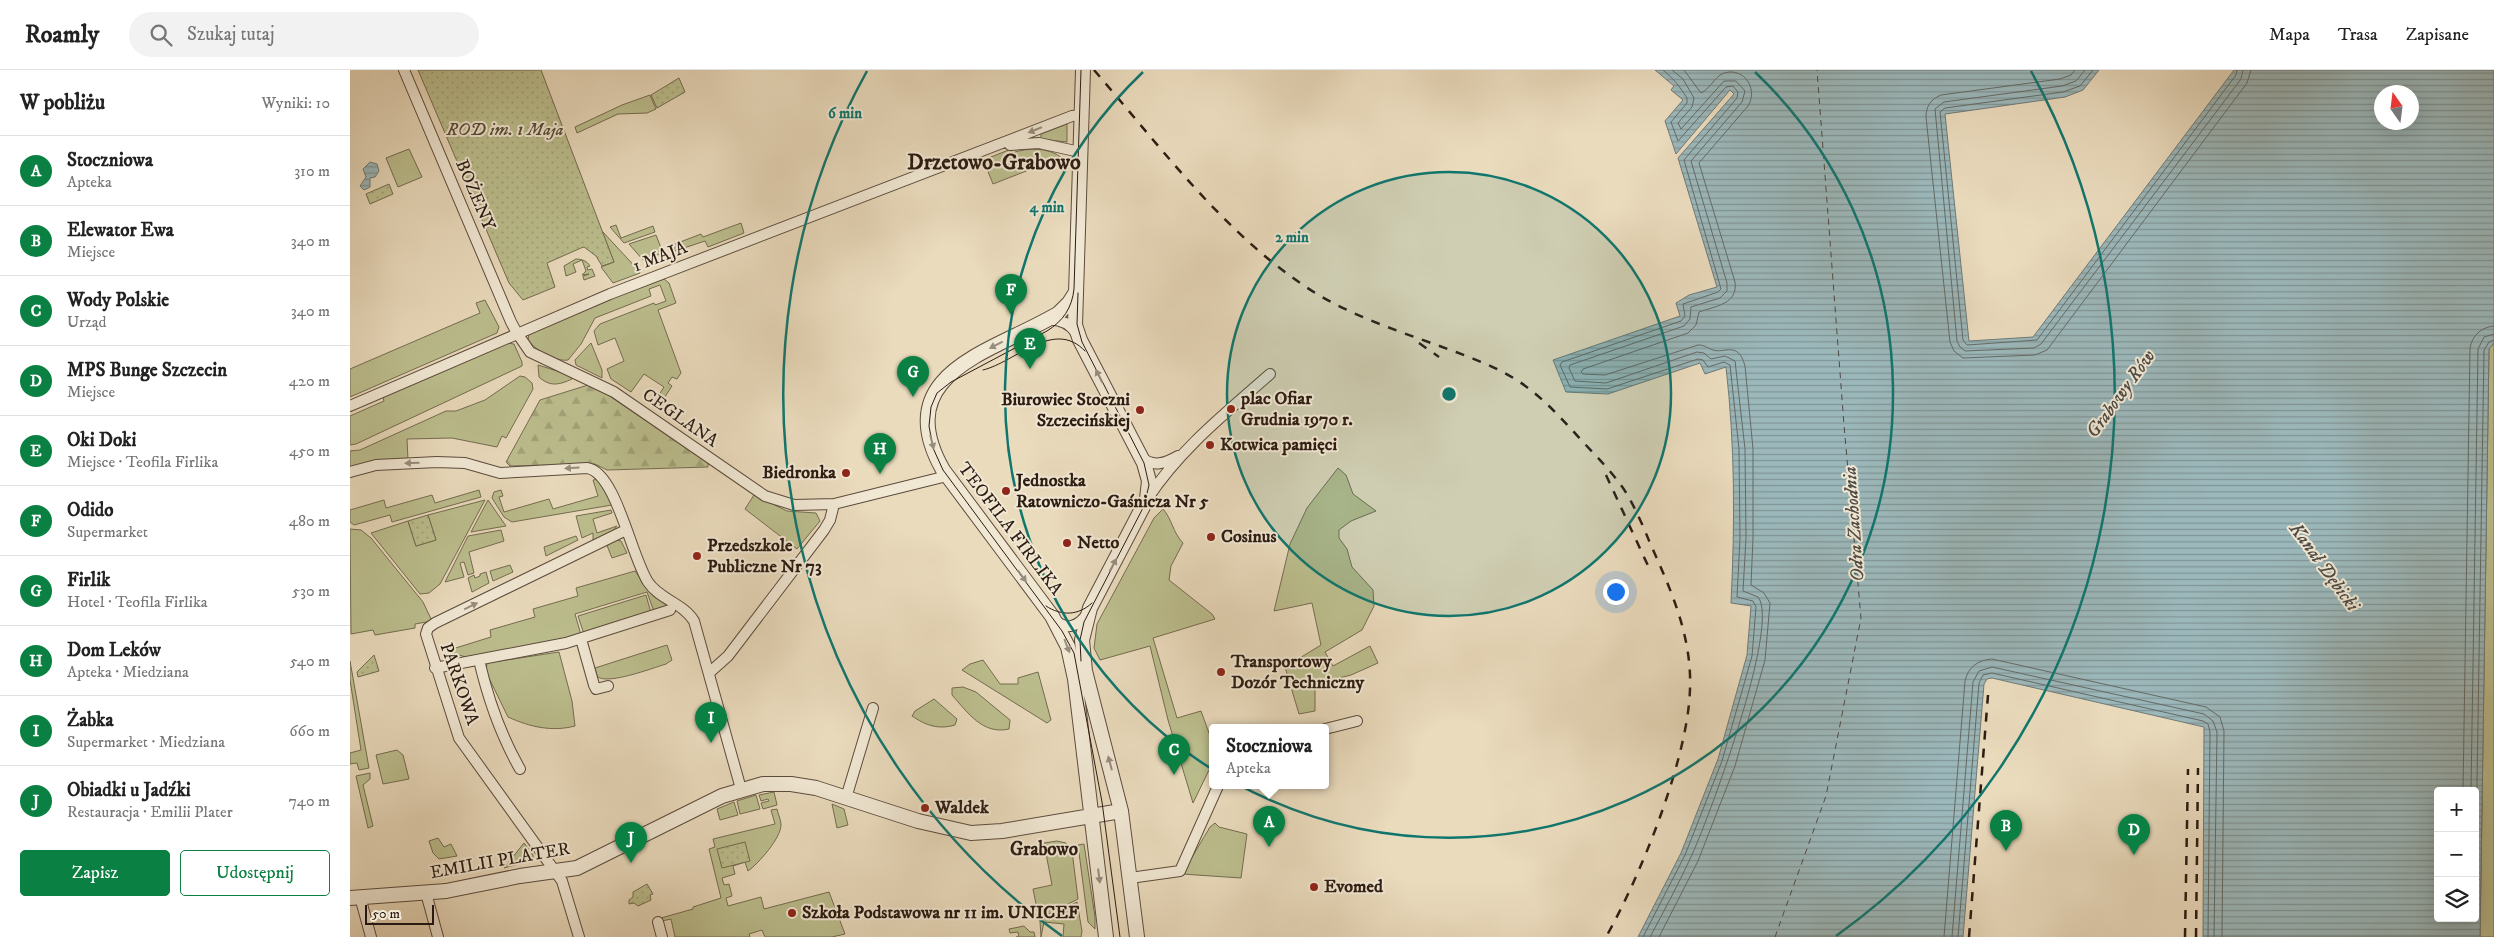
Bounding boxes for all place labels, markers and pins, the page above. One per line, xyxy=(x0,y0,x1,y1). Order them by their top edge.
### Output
pin: F xyxy=(995,274,1027,315)
pin: E xyxy=(1014,328,1046,369)
pin: G xyxy=(897,356,929,397)
centre of rings xyxy=(1440,385,1458,403)
place label: plac Ofiar Grudnia 1970 r. xyxy=(1240,388,1353,431)
place label: Biurowiec Stoczni Szczecińskiej xyxy=(1001,389,1130,432)
marker: plac Ofiar Grudnia 1970 r. xyxy=(1225,403,1237,415)
marker: Biurowiec Stoczni Szczecińskiej xyxy=(1134,404,1146,416)
pin: H xyxy=(864,433,896,474)
place label: Kotwica pamięci xyxy=(1220,434,1337,456)
marker: Kotwica pamięci xyxy=(1204,439,1216,451)
place label: Biedronka xyxy=(762,462,836,484)
marker: Biedronka xyxy=(840,467,852,479)
place label: Jednostka Ratowniczo-Gaśnicza Nr 5 xyxy=(1014,470,1208,513)
marker: Jednostka Ratowniczo-Gaśnicza Nr 5 xyxy=(1000,485,1012,497)
place label: Cosinus xyxy=(1221,526,1276,548)
marker: Cosinus xyxy=(1205,531,1217,543)
place label: Netto xyxy=(1077,532,1119,554)
place label: Przedszkole Publiczne Nr 73 xyxy=(707,535,822,578)
marker: Netto xyxy=(1061,537,1073,549)
marker: Przedszkole Publiczne Nr 73 xyxy=(691,550,703,562)
place label: Transportowy Dozór Techniczny xyxy=(1230,651,1365,694)
marker: Transportowy Dozór Techniczny xyxy=(1215,666,1227,678)
pin: I xyxy=(695,702,727,743)
pin: C xyxy=(1158,734,1190,775)
place label: Waldek xyxy=(934,797,990,819)
marker: Waldek xyxy=(919,802,931,814)
pin: A xyxy=(1253,806,1285,847)
pin: B xyxy=(1990,810,2022,851)
pin: D xyxy=(2118,814,2150,855)
pin: J xyxy=(615,822,647,863)
place label: Evomed xyxy=(1324,876,1384,898)
marker: Evomed xyxy=(1308,881,1320,893)
place label: Szkoła Podstawowa nr 11 im. UNICEF xyxy=(802,902,1080,924)
marker: Szkoła Podstawowa nr 11 im. UNICEF xyxy=(786,907,798,919)

